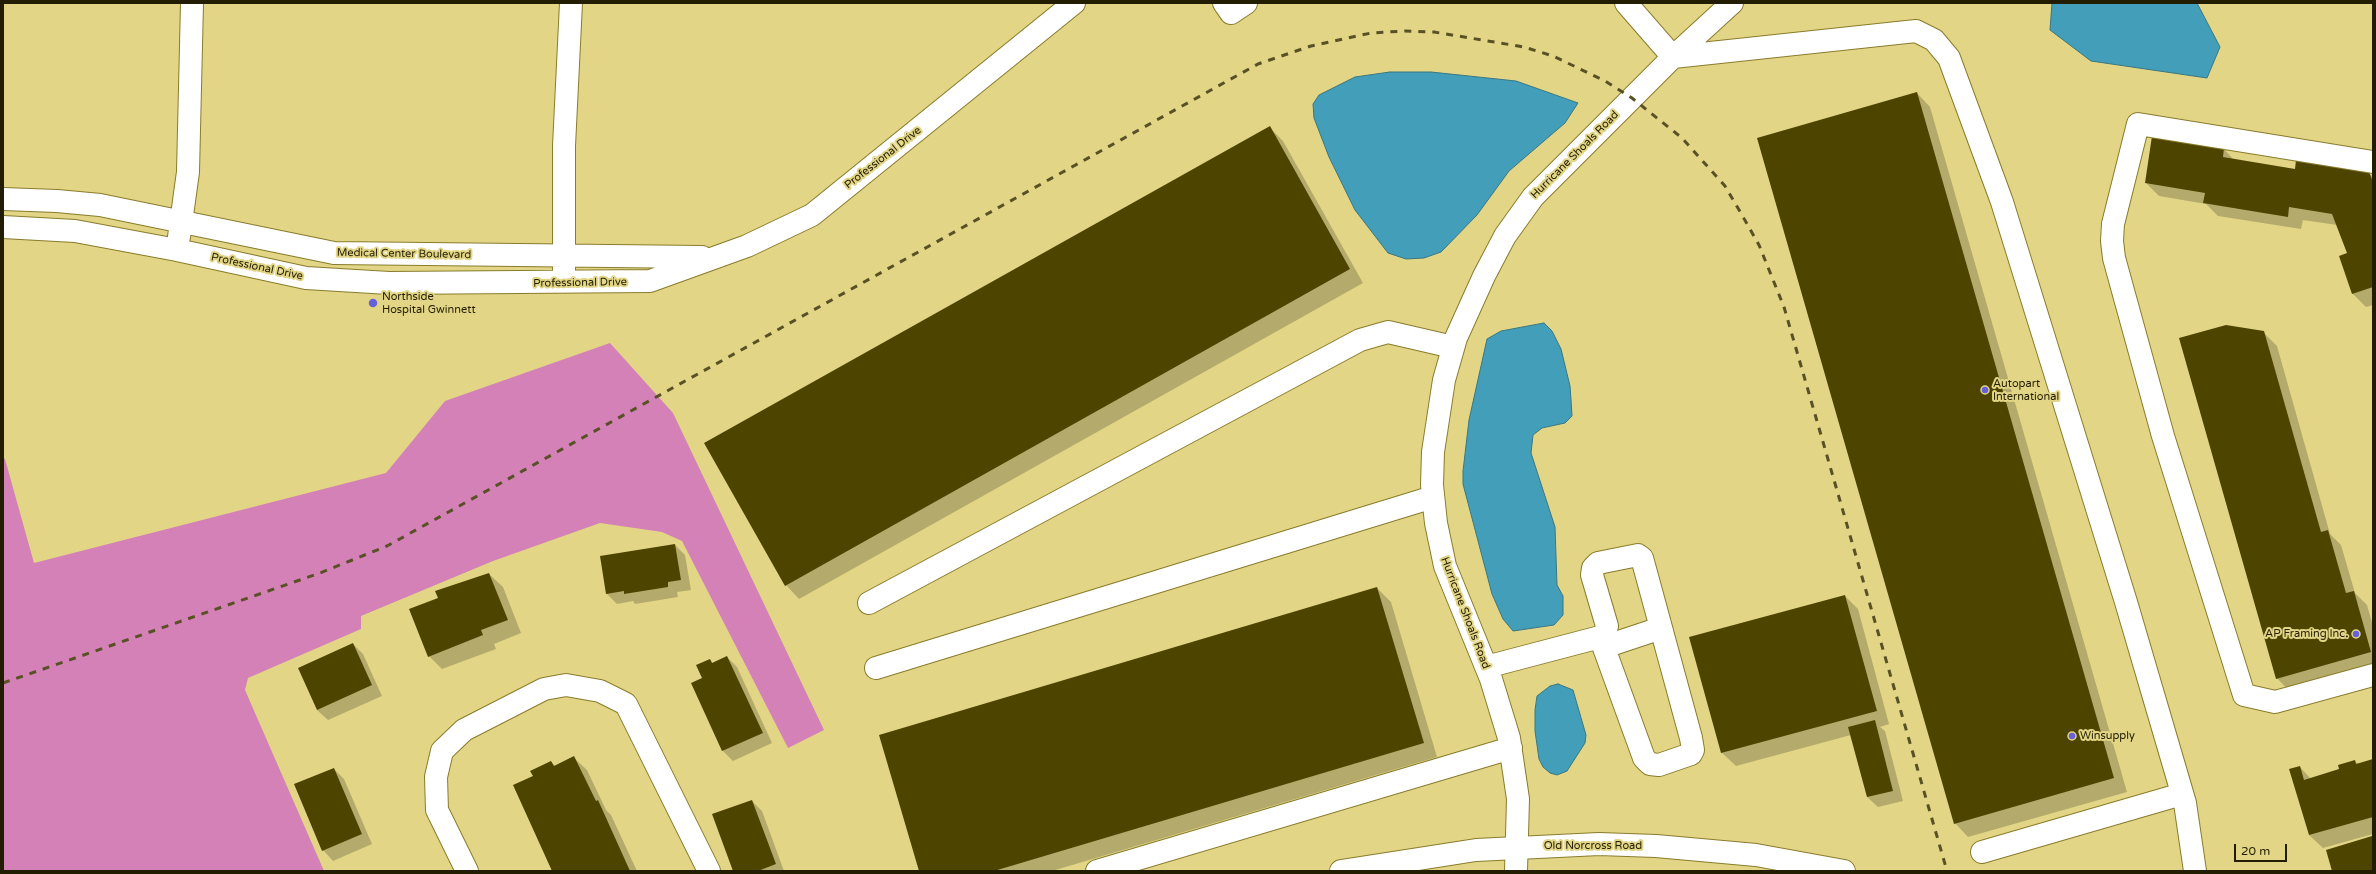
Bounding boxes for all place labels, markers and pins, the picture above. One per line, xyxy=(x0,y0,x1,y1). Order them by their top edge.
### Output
place label: Northside Hospital Gwinnett xyxy=(382,290,476,316)
marker: Northside Hospital Gwinnett xyxy=(367,297,379,309)
place label: Autopart International xyxy=(1993,377,2059,403)
marker: Autopart International xyxy=(1980,385,1990,395)
place label: AP Framing Inc. xyxy=(2265,627,2348,641)
marker: AP Framing Inc. xyxy=(2351,629,2361,639)
place label: Winsupply xyxy=(2080,729,2135,743)
marker: Winsupply xyxy=(2067,731,2077,741)

